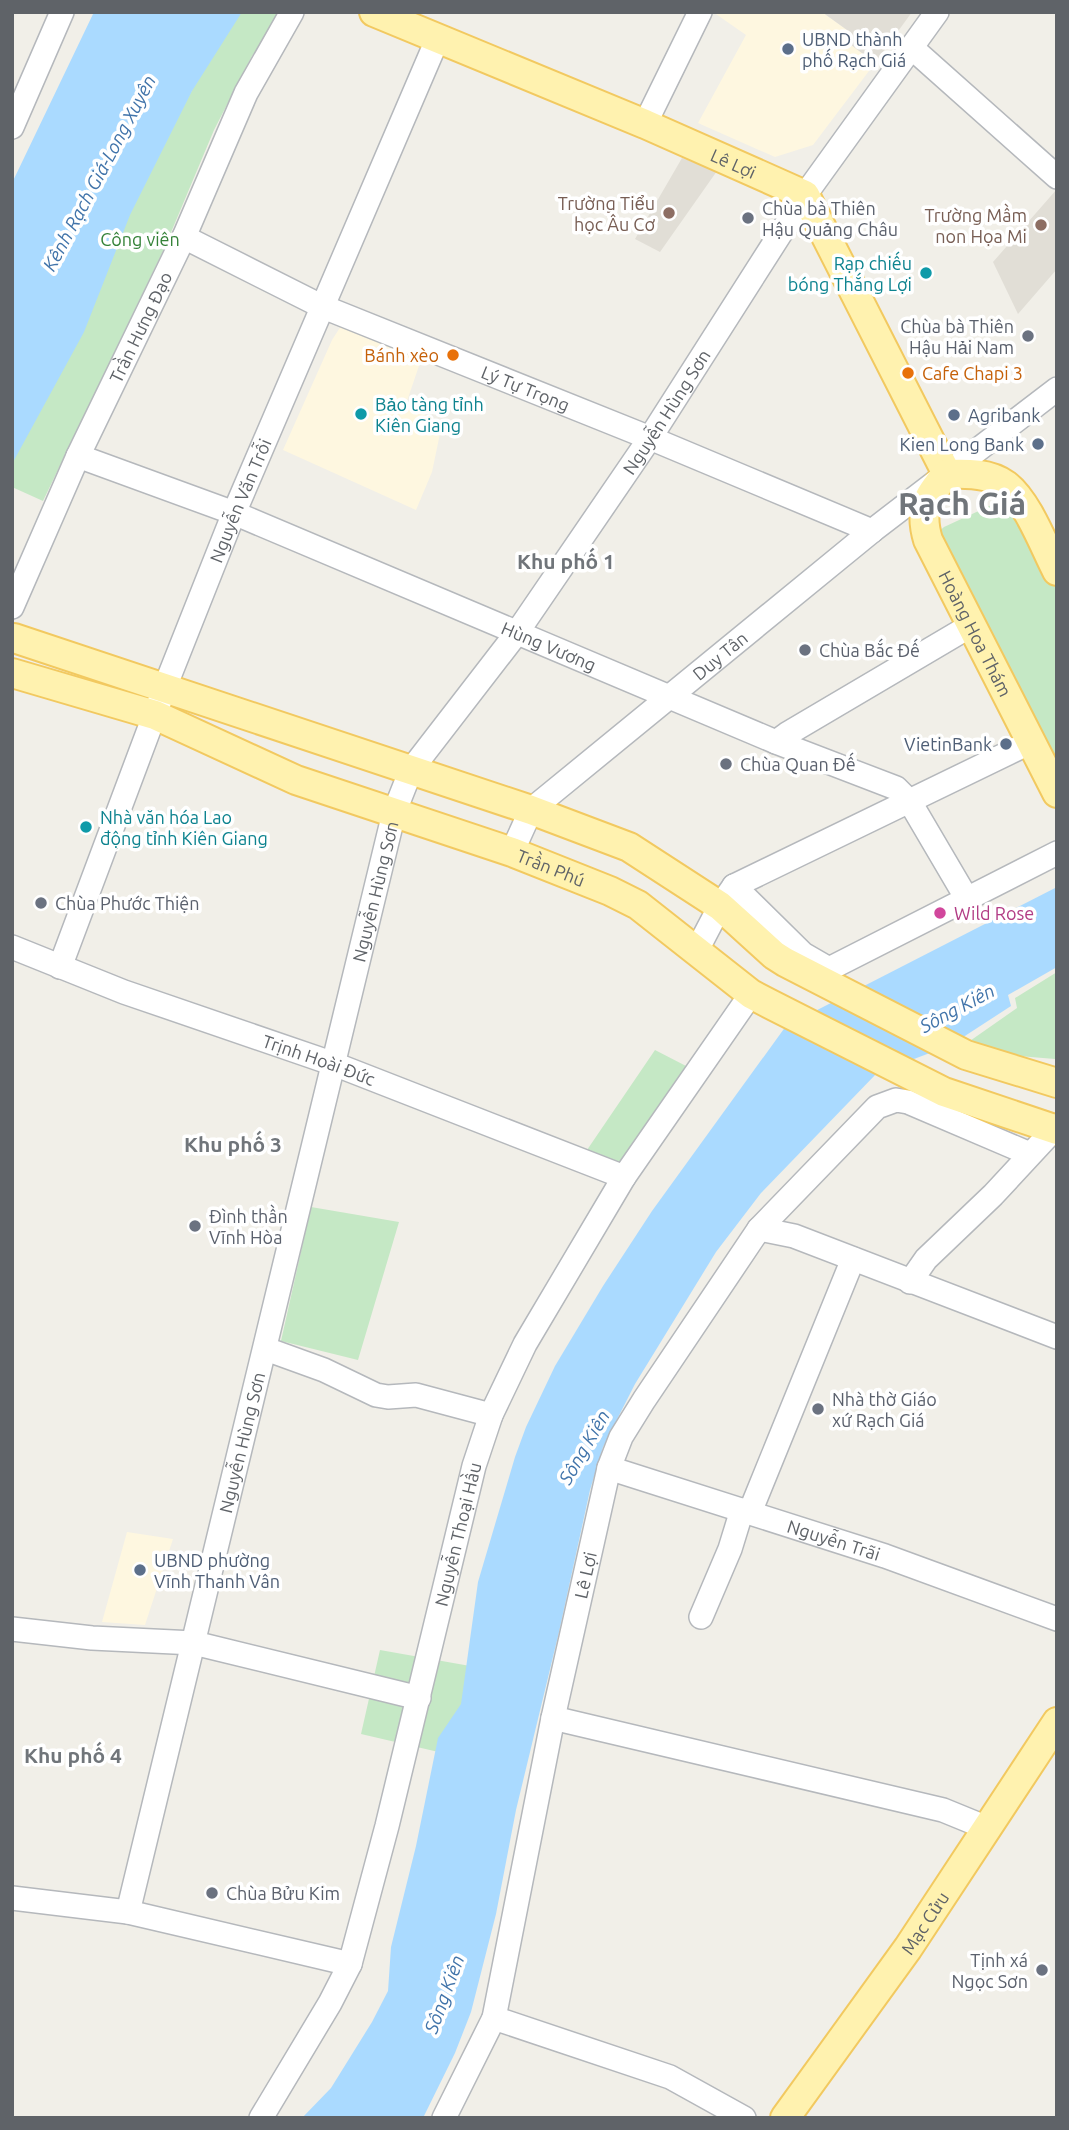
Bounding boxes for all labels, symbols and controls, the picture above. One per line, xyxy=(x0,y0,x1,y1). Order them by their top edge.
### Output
place label: UBND thành phố Rạch Giá xyxy=(802,29,906,70)
marker: UBND thành phố Rạch Giá xyxy=(780,41,796,57)
water label: Kênh Rạch Giá-Long Xuyên xyxy=(38,71,160,275)
street label: Lê Lợi xyxy=(708,144,759,182)
place label: Trường Tiểu học Âu Cơ xyxy=(558,193,655,234)
place label: Chùa bà Thiên Hậu Quảng Châu xyxy=(762,198,898,240)
place label: Trường Mầm non Họa Mi xyxy=(924,203,1027,246)
marker: Trường Tiểu học Âu Cơ xyxy=(661,205,677,221)
marker: Chùa bà Thiên Hậu Quảng Châu xyxy=(740,210,756,226)
marker: Trường Mầm non Họa Mi xyxy=(1033,217,1049,233)
park label: Công viên xyxy=(100,229,180,249)
place label: Rạp chiếu bóng Thắng Lợi xyxy=(788,251,912,294)
marker: Rạp chiếu bóng Thắng Lợi xyxy=(918,265,934,281)
street label: Trần Hưng Đạo xyxy=(105,268,176,386)
place label: Chùa bà Thiên Hậu Hải Nam xyxy=(900,316,1014,357)
marker: Chùa bà Thiên Hậu Hải Nam xyxy=(1020,328,1036,344)
place label: Bánh xèo xyxy=(364,345,439,365)
street label: Nguyễn Hùng Sơn xyxy=(618,346,714,478)
marker: Bánh xèo xyxy=(445,347,461,363)
street label: Lý Tự Trọng xyxy=(479,361,573,415)
place label: Cafe Chapi 3 xyxy=(922,363,1023,383)
marker: Cafe Chapi 3 xyxy=(900,365,916,381)
place label: Bảo tàng tỉnh Kiên Giang xyxy=(375,394,484,435)
place label: Agribank xyxy=(968,405,1040,425)
marker: Bảo tàng tỉnh Kiên Giang xyxy=(353,406,369,422)
marker: Agribank xyxy=(946,407,962,423)
place label: Kien Long Bank xyxy=(899,434,1024,454)
street label: Nguyễn Văn Trỗi xyxy=(205,436,275,565)
marker: Kien Long Bank xyxy=(1030,436,1046,452)
district label: Rạch Giá xyxy=(898,485,1026,521)
district label: Khu phố 1 xyxy=(517,547,615,573)
street label: Hoàng Hoa Thám xyxy=(935,567,1016,700)
street label: Hùng Vương xyxy=(499,617,599,675)
street label: Duy Tân xyxy=(688,627,751,684)
place label: Chùa Bắc Đế xyxy=(819,638,920,660)
marker: Chùa Bắc Đế xyxy=(797,642,813,658)
place label: VietinBank xyxy=(904,734,992,754)
marker: VietinBank xyxy=(998,736,1014,752)
place label: Chùa Quan Đế xyxy=(740,752,856,775)
marker: Chùa Quan Đế xyxy=(718,756,734,772)
place label: Nhà văn hóa Lao động tỉnh Kiên Giang xyxy=(100,807,268,848)
marker: Nhà văn hóa Lao động tỉnh Kiên Giang xyxy=(78,819,94,835)
street label: Nguyễn Hùng Sơn xyxy=(348,819,402,964)
street label: Trần Phú xyxy=(514,845,588,890)
place label: Chùa Phước Thiện xyxy=(55,893,200,913)
marker: Chùa Phước Thiện xyxy=(33,895,49,911)
place label: Wild Rose xyxy=(954,903,1034,923)
marker: Wild Rose xyxy=(932,905,948,921)
water label: Sông Kiên xyxy=(915,979,998,1037)
street label: Trịnh Hoài Đức xyxy=(260,1030,378,1089)
district label: Khu phố 3 xyxy=(184,1130,282,1156)
place label: Đình thần Vĩnh Hòa xyxy=(209,1204,288,1247)
marker: Đình thần Vĩnh Hòa xyxy=(187,1218,203,1234)
street label: Nguyễn Hùng Sơn xyxy=(215,1370,268,1515)
place label: Nhà thờ Giáo xứ Rạch Giá xyxy=(832,1389,937,1430)
marker: Nhà thờ Giáo xứ Rạch Giá xyxy=(810,1401,826,1417)
water label: Sông Kiên xyxy=(554,1406,614,1489)
street label: Nguyễn Thoại Hầu xyxy=(431,1460,485,1608)
street label: Nguyễn Trãi xyxy=(785,1516,883,1564)
place label: UBND phường Vĩnh Thanh Vân xyxy=(154,1550,280,1591)
street label: Lê Lợi xyxy=(570,1550,600,1600)
marker: UBND phường Vĩnh Thanh Vân xyxy=(132,1562,148,1578)
district label: Khu phố 4 xyxy=(24,1741,122,1767)
place label: Chùa Bửu Kim xyxy=(226,1883,340,1903)
marker: Chùa Bửu Kim xyxy=(204,1885,220,1901)
street label: Mạc Cửu xyxy=(897,1888,952,1958)
place label: Tịnh xá Ngọc Sơn xyxy=(951,1950,1028,1991)
water label: Sông Kiên xyxy=(419,1952,468,2037)
marker: Tịnh xá Ngọc Sơn xyxy=(1034,1962,1050,1978)

